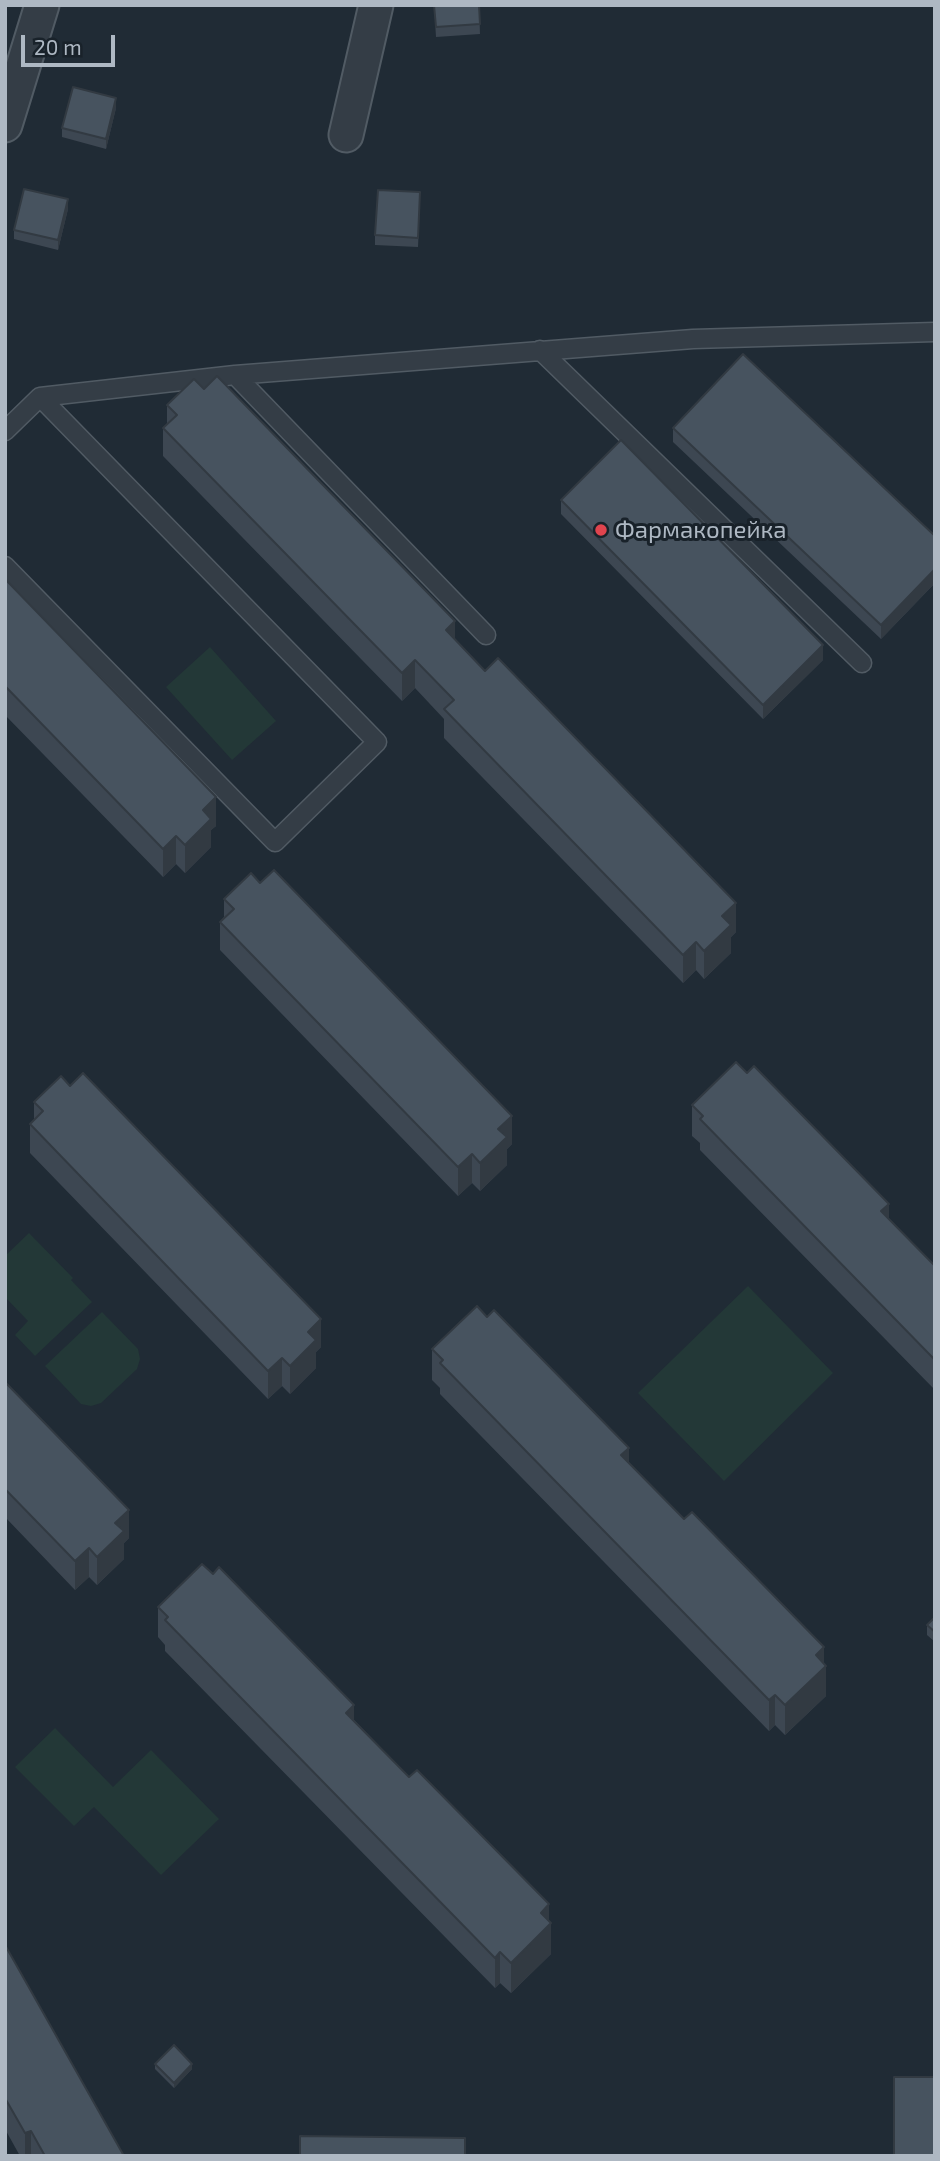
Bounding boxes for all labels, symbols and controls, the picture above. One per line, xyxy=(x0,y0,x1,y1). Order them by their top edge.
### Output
scale bar xyxy=(24,21,119,65)
text: 20 m xyxy=(34,34,82,59)
place label: Фармакопейка xyxy=(615,516,787,544)
marker: Фармакопейка xyxy=(593,522,609,538)

